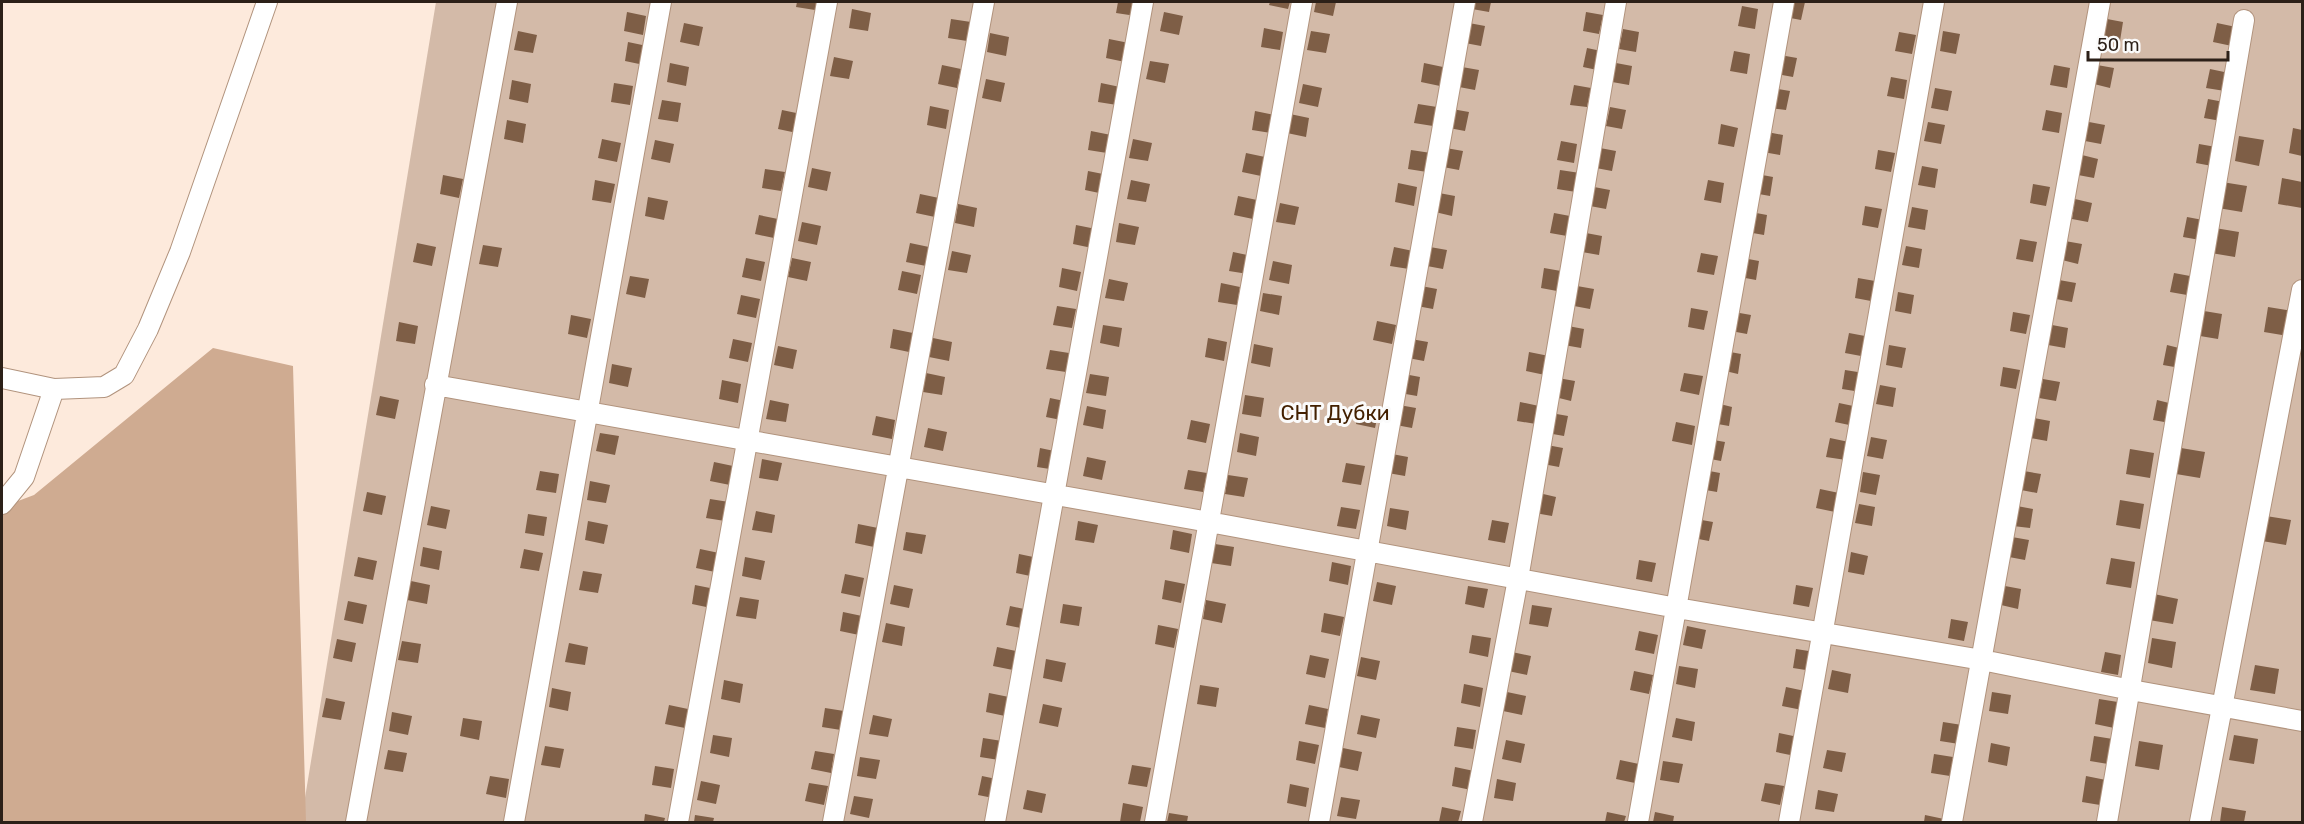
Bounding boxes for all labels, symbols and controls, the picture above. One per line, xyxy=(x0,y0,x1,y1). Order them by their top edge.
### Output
scale bar xyxy=(2088,24,2228,62)
text: 50 m xyxy=(2097,34,2140,56)
park label: СНТ Дубки xyxy=(1281,400,1389,425)

